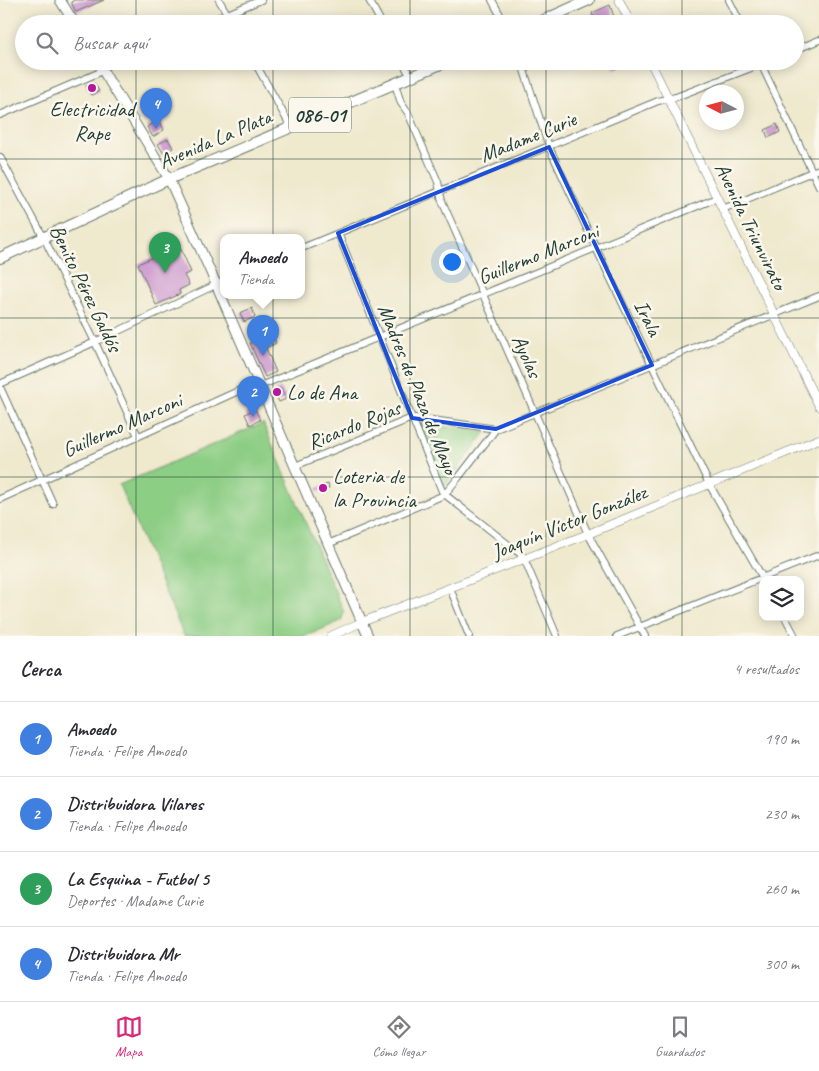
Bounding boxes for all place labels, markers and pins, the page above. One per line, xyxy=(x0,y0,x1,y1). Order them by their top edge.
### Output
marker: Electricidad Rape xyxy=(86,82,98,94)
pin: 4 xyxy=(140,88,172,129)
place label: Electricidad Rape xyxy=(50,96,138,146)
pin: 3 xyxy=(149,232,181,273)
pin: 1 xyxy=(247,315,279,356)
pin: 2 xyxy=(237,376,269,417)
place label: Lo de Ana xyxy=(287,379,360,405)
marker: Lo de Ana xyxy=(271,386,283,398)
place label: Loteria de la Provincia xyxy=(333,463,417,513)
marker: Loteria de la Provincia xyxy=(317,482,329,494)

